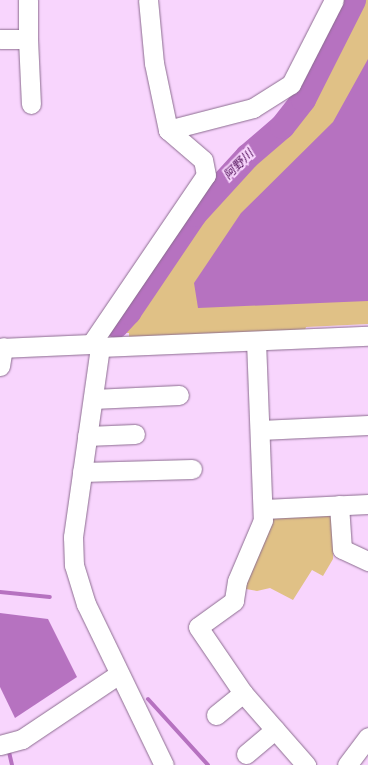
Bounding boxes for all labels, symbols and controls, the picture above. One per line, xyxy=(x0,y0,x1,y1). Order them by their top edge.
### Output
water label: 阿野川 xyxy=(221,147,257,183)

